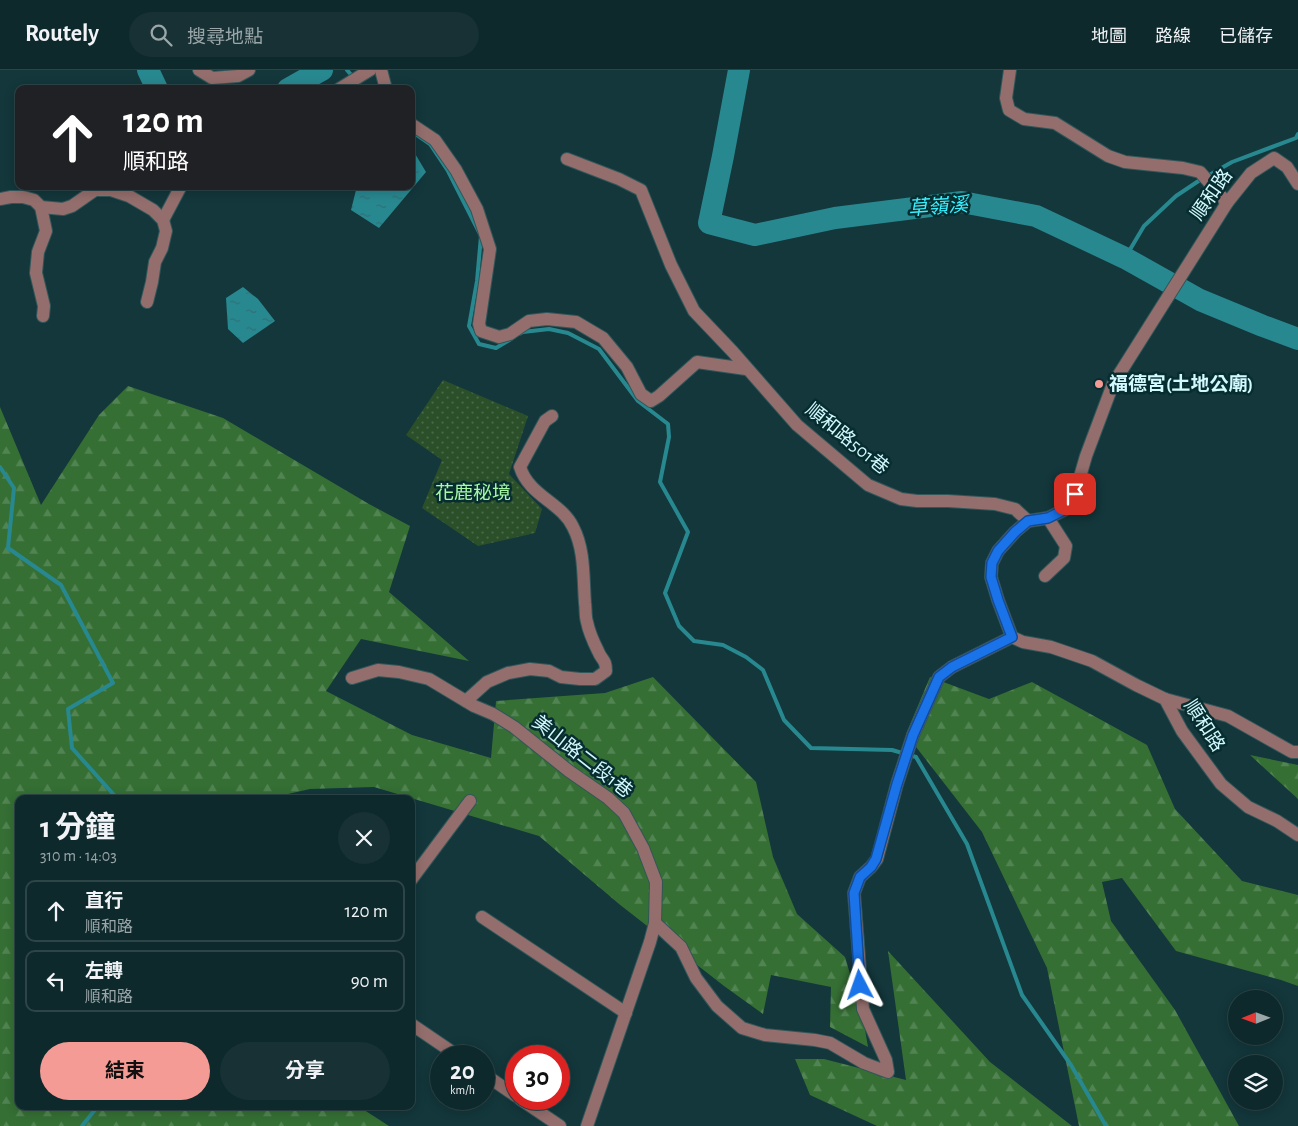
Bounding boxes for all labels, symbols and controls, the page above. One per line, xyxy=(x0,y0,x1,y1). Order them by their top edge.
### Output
search box xyxy=(129,12,479,57)
icon: search xyxy=(147,21,175,49)
text: Routely xyxy=(25,22,99,46)
text: 搜尋地點 xyxy=(187,28,263,47)
text: 地圖 xyxy=(1091,28,1127,46)
text: 路線 xyxy=(1155,28,1191,46)
text: 已儲存 xyxy=(1219,28,1273,46)
text: 120 m xyxy=(123,104,204,139)
icon: ahead xyxy=(40,105,105,170)
text: 順和路 xyxy=(123,151,189,173)
street label: 順和路 xyxy=(1187,166,1236,224)
water label: 草嶺溪 xyxy=(907,194,972,219)
place label: 福德宮(土地公廟) xyxy=(1109,373,1253,394)
marker: 福德宮(土地公廟) xyxy=(1093,378,1105,390)
street label: 順和路501巷 xyxy=(802,398,893,478)
pin xyxy=(1054,473,1096,515)
icon: arrive xyxy=(1061,480,1089,508)
park label: 花鹿秘境 xyxy=(435,482,511,503)
street label: 順和路 xyxy=(1181,696,1228,755)
street label: 美山路二段1巷 xyxy=(529,711,637,802)
button: close xyxy=(338,812,390,864)
text: 1 分鐘 xyxy=(40,813,115,843)
text: 310 m · 14:03 xyxy=(40,848,117,864)
text: 直行 xyxy=(85,892,123,911)
icon: ahead xyxy=(42,897,70,925)
text: 120 m xyxy=(344,902,388,921)
text: 順和路 xyxy=(85,919,133,935)
position arrow xyxy=(833,958,885,1010)
text: 左轉 xyxy=(85,962,123,981)
icon: left xyxy=(42,967,70,995)
text: 90 m xyxy=(351,972,388,991)
text: 順和路 xyxy=(85,989,133,1005)
north arrow xyxy=(1228,990,1282,1045)
map controls xyxy=(1228,990,1283,1110)
button: 結束 xyxy=(40,1042,210,1100)
button: 分享 xyxy=(220,1042,390,1100)
speed limit sign: 30 xyxy=(505,1045,570,1110)
button: layers xyxy=(1228,1055,1283,1110)
text: 20 xyxy=(450,1059,475,1084)
text: km/h xyxy=(450,1084,475,1096)

